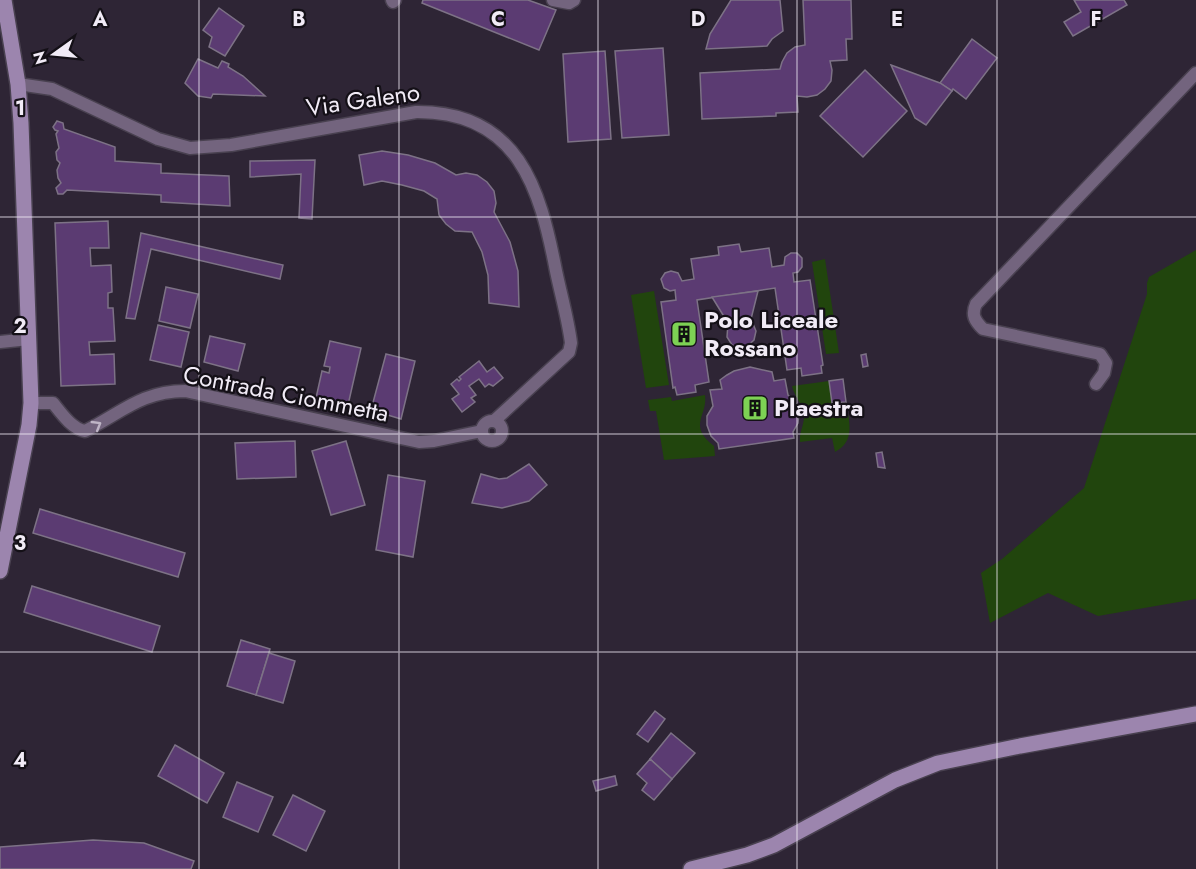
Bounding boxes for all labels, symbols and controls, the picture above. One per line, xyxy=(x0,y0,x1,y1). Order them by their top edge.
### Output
text: A xyxy=(92,5,108,34)
text: B xyxy=(292,5,306,34)
text: C xyxy=(491,5,505,34)
text: D xyxy=(691,5,705,34)
text: E xyxy=(891,5,903,34)
text: F xyxy=(1090,5,1102,34)
north arrow xyxy=(24,24,84,84)
text: N xyxy=(27,49,53,67)
street label: Via Galeno xyxy=(304,74,422,125)
text: 1 xyxy=(15,94,25,123)
place label: Polo Liceale Rossano xyxy=(704,302,838,365)
text: 2 xyxy=(13,312,27,341)
building icon: Polo Liceale Rossano xyxy=(669,319,699,349)
street label: Contrada Ciommetta xyxy=(180,356,392,431)
place label: Plaestra xyxy=(774,390,864,425)
building icon: Plaestra xyxy=(740,393,770,423)
one-way arrow xyxy=(91,420,101,432)
text: 3 xyxy=(14,529,26,558)
text: 4 xyxy=(13,746,27,775)

